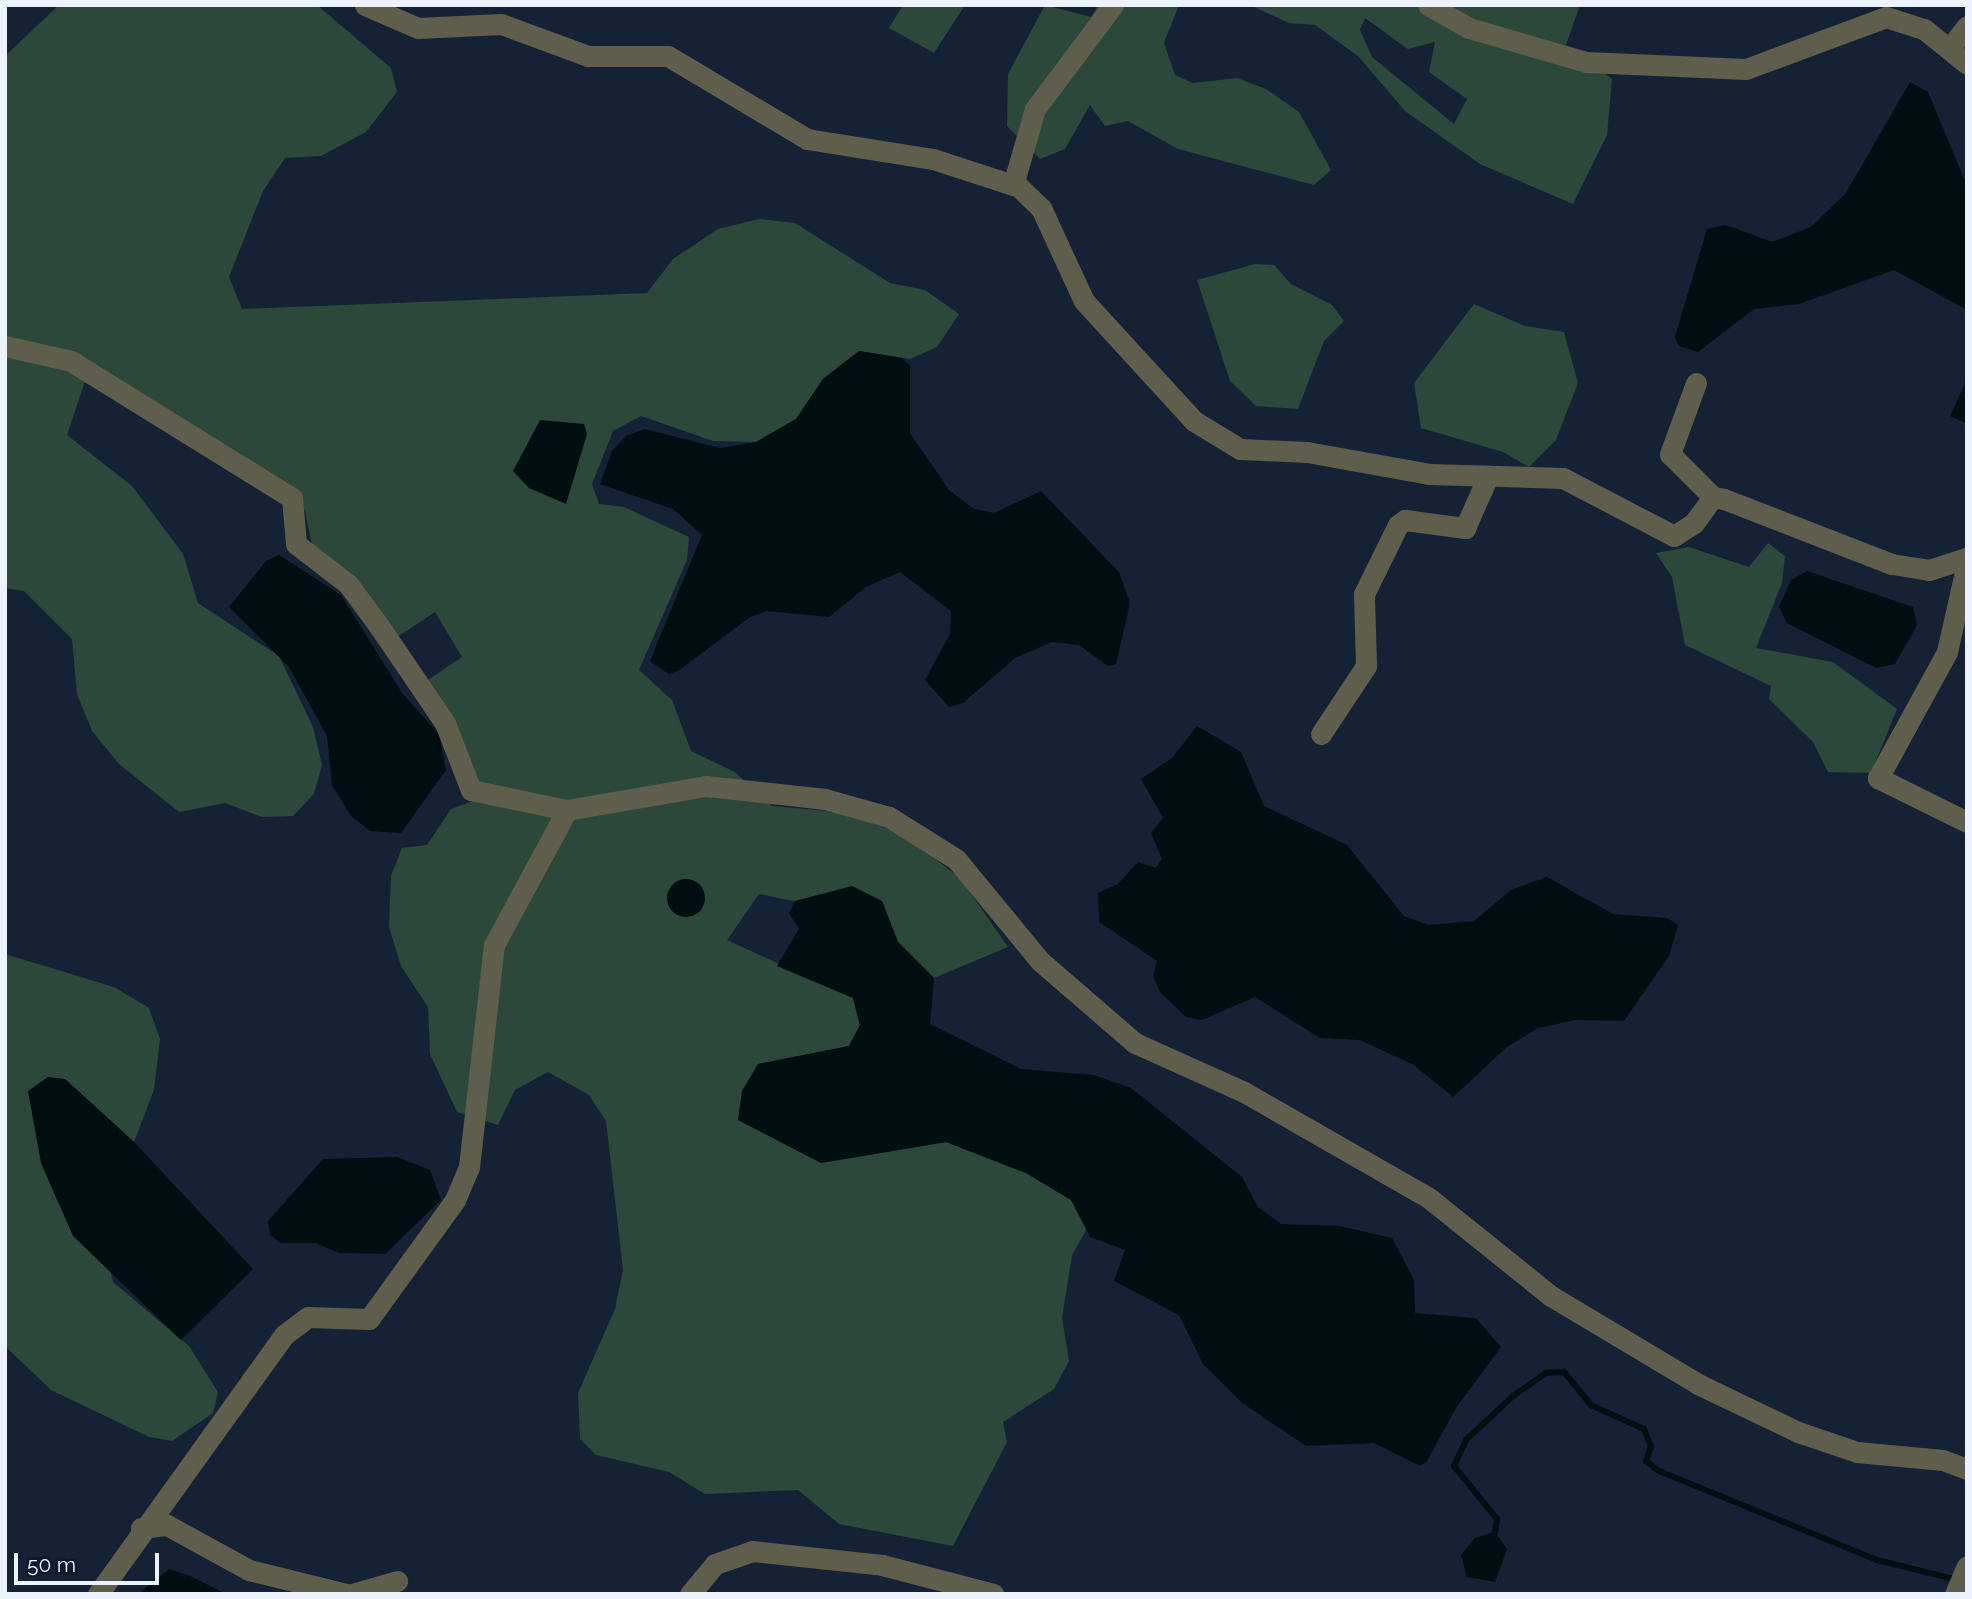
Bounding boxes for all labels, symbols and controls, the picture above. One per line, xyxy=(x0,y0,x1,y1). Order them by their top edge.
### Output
scale bar xyxy=(18,1540,163,1584)
text: 50 m xyxy=(27,1552,76,1577)

